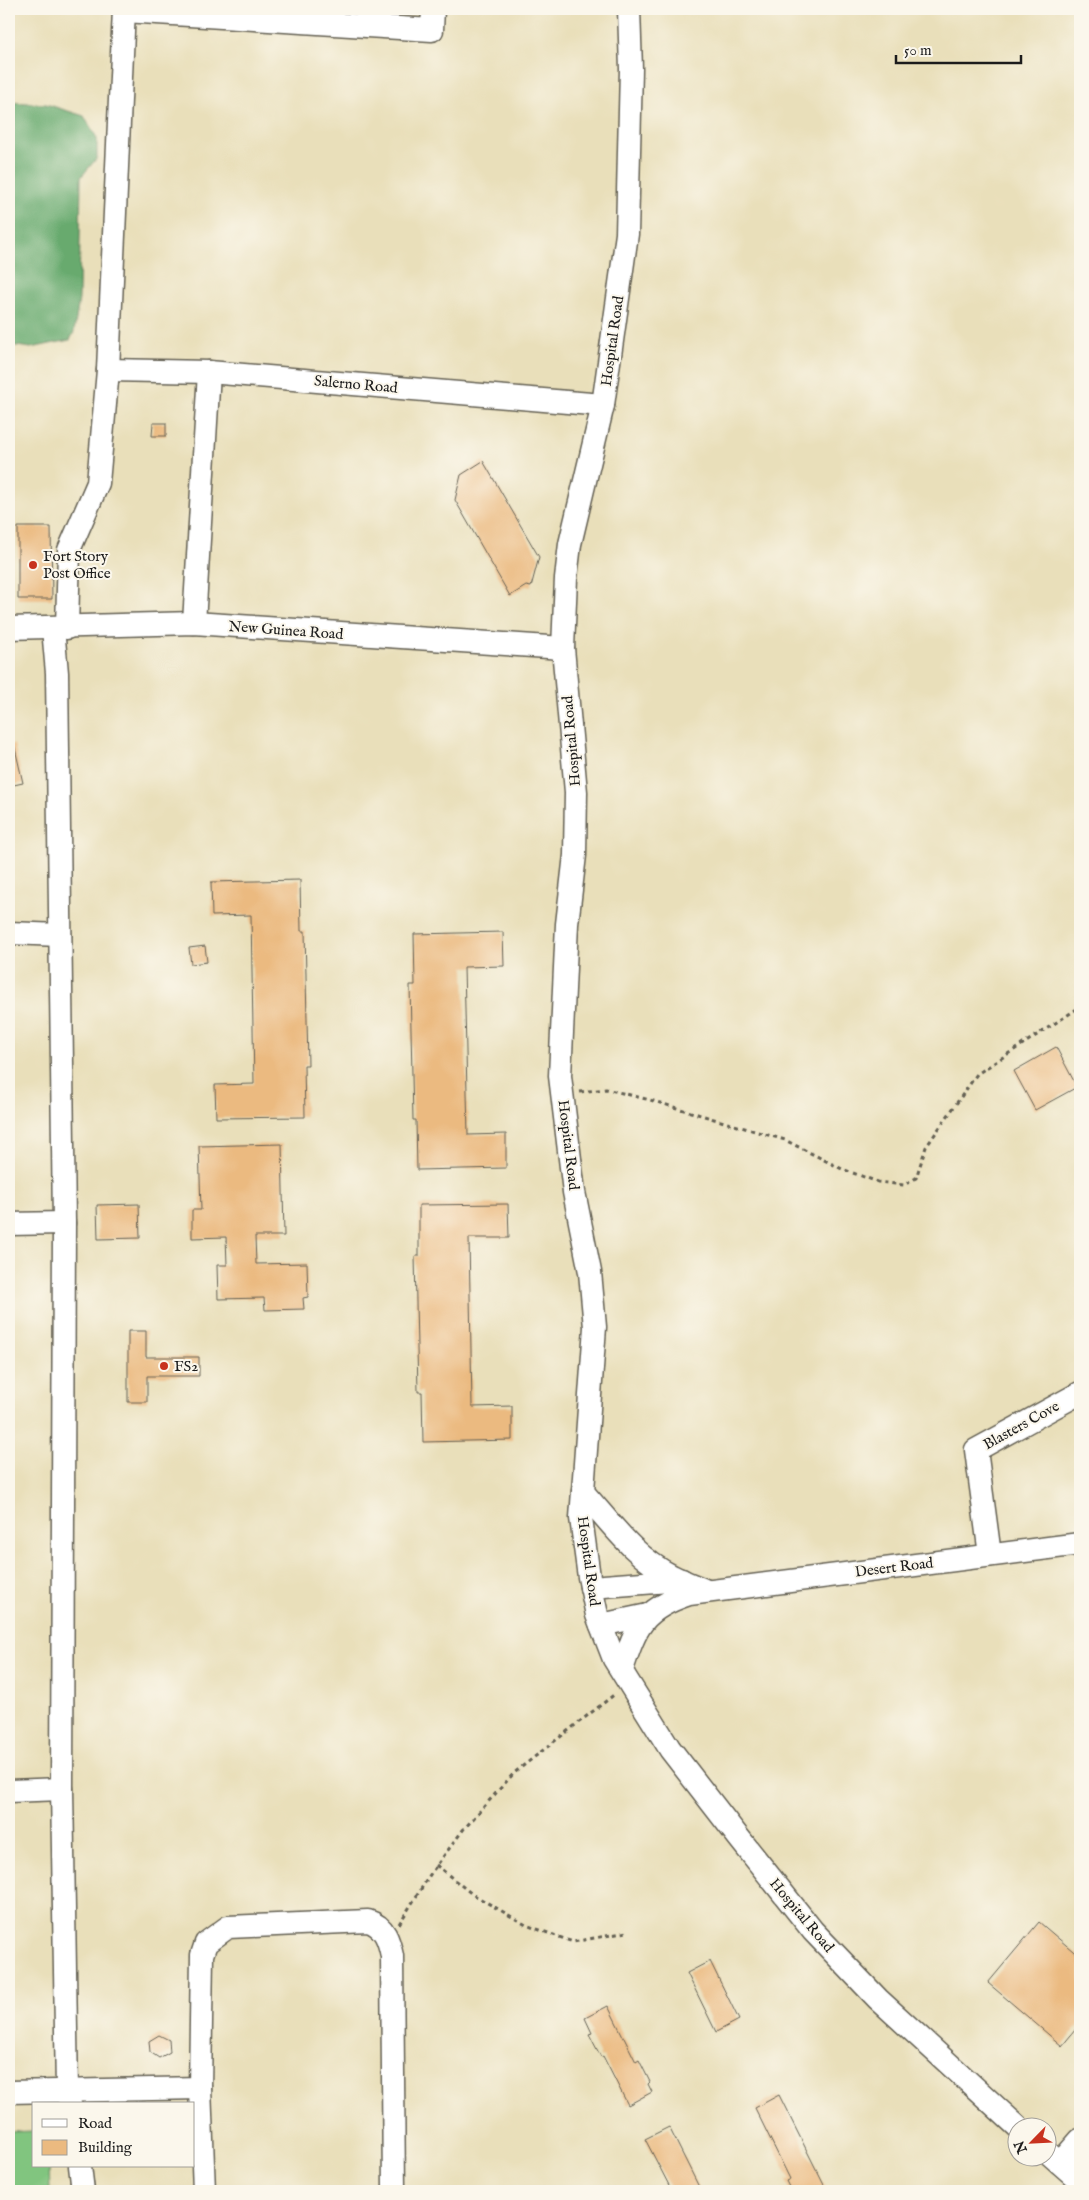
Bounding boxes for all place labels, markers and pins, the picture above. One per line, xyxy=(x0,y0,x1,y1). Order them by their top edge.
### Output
place label: Fort Story Post Office xyxy=(43,547,111,583)
marker: Fort Story Post Office xyxy=(27,559,39,571)
place label: FS2 xyxy=(174,1357,198,1376)
marker: FS2 xyxy=(158,1360,170,1372)

